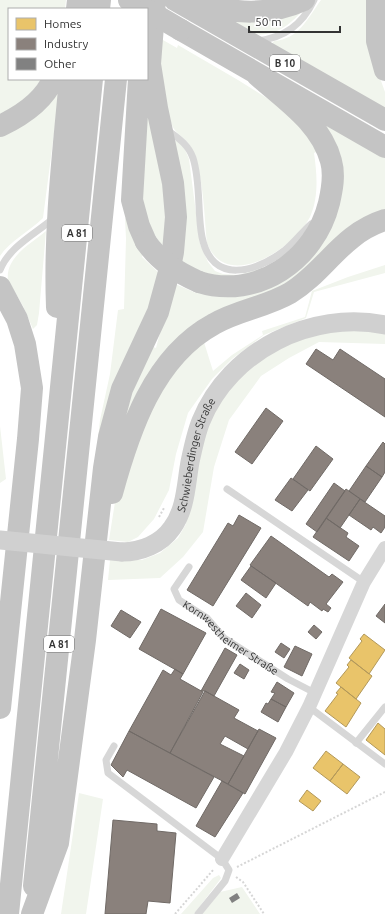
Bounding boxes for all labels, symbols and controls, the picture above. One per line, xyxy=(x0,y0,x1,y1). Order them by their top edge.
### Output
legend xyxy=(8,8,148,80)
scale bar xyxy=(249,8,340,34)
text: 50 m xyxy=(255,15,282,28)
text: Homes xyxy=(44,17,82,30)
text: Industry xyxy=(44,37,89,50)
road number: B 10 xyxy=(270,55,300,71)
text: Other xyxy=(44,57,77,70)
road number: A 81 xyxy=(62,225,92,241)
street label: Schwieberdinger Straße xyxy=(175,396,218,514)
street label: Kornwestheimer Straße xyxy=(181,598,281,677)
road number: A 81 xyxy=(44,636,74,652)

